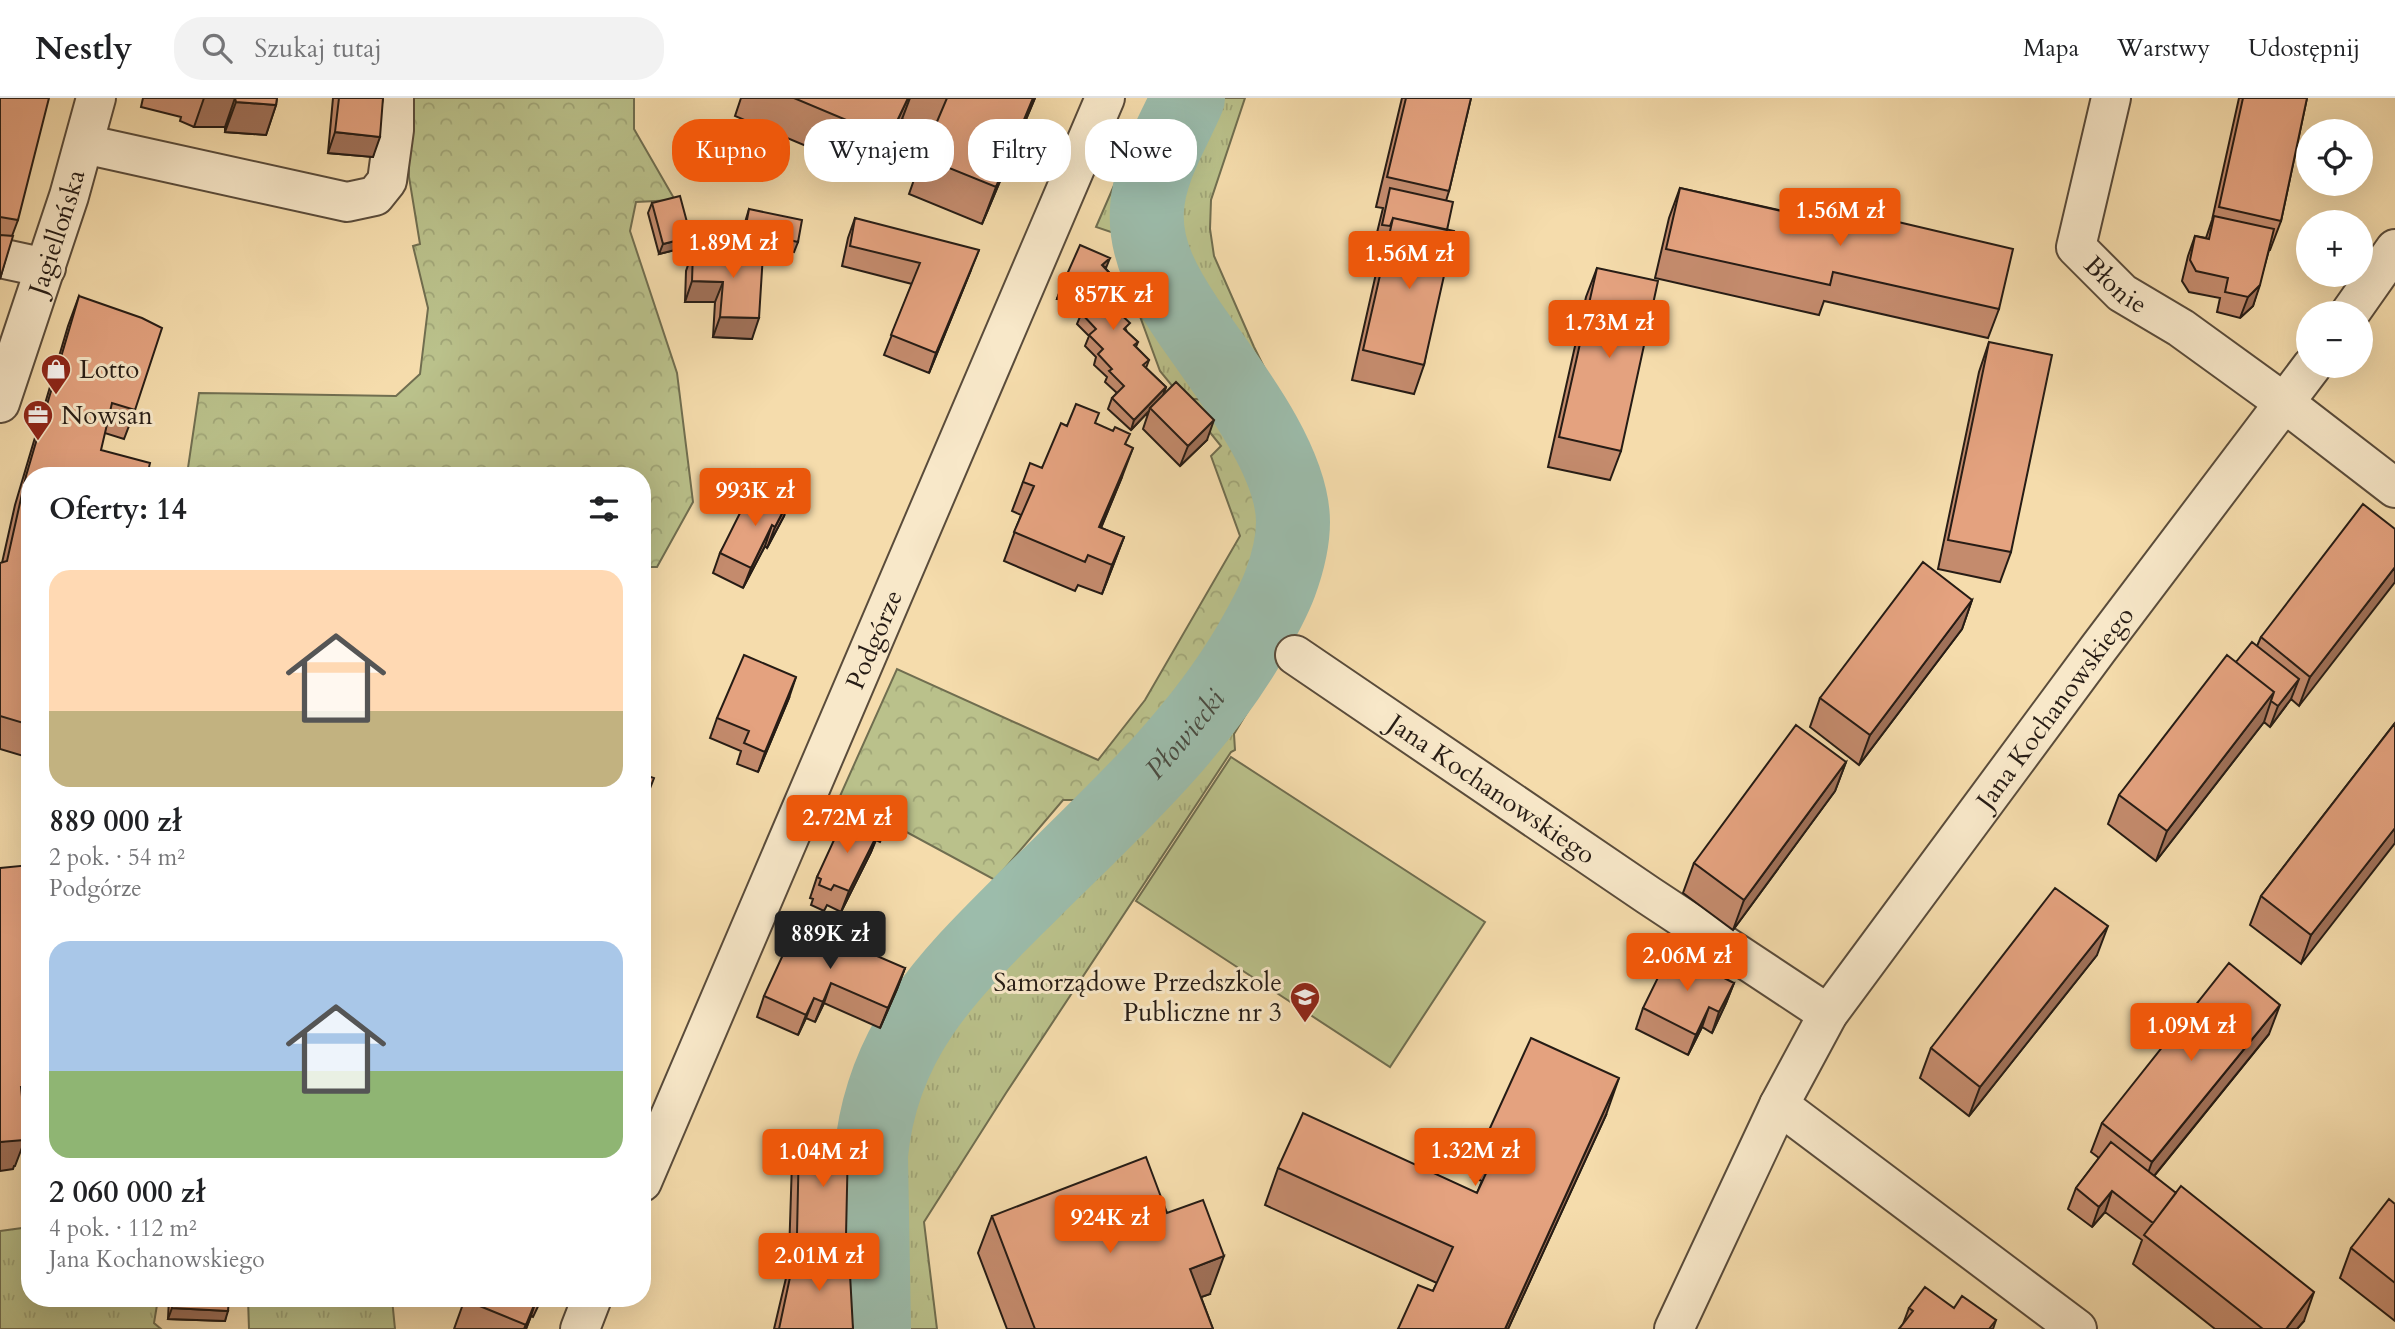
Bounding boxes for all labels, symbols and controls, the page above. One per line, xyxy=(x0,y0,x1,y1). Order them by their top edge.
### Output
search box xyxy=(174,17,664,80)
text: Nestly xyxy=(35,26,132,71)
icon: search xyxy=(198,29,236,67)
text: Szukaj tutaj xyxy=(254,31,382,66)
text: Mapa xyxy=(2023,32,2079,65)
text: Warstwy xyxy=(2117,32,2210,65)
text: Udostępnij xyxy=(2248,32,2360,65)
chip: Kupno xyxy=(672,119,790,182)
chip: Wynajem xyxy=(804,119,954,182)
chip: Filtry xyxy=(968,119,1071,182)
chip: Nowe xyxy=(1085,119,1197,182)
map controls xyxy=(2296,119,2373,378)
button: locate xyxy=(2296,119,2373,196)
street label: Jagiellońska xyxy=(19,166,93,303)
pin: 1.56M zł xyxy=(1768,188,1912,248)
text: 1.56M zł xyxy=(1795,195,1885,226)
button: + xyxy=(2296,210,2373,287)
pin: 1.89M zł xyxy=(661,220,805,280)
text: 1.89M zł xyxy=(688,227,778,258)
pin: 1.56M zł xyxy=(1337,232,1481,291)
text: 1.56M zł xyxy=(1364,238,1454,269)
street label: Błonie xyxy=(2076,248,2153,322)
pin: 857K zł xyxy=(1048,272,1178,332)
text: 857K zł xyxy=(1074,279,1152,310)
pin: 1.73M zł xyxy=(1537,300,1681,360)
button: − xyxy=(2296,301,2373,378)
text: 1.73M zł xyxy=(1564,307,1654,338)
shop icon: Lotto xyxy=(39,352,73,396)
place label: Lotto xyxy=(79,352,139,387)
office icon: Nowsan xyxy=(21,398,55,442)
place label: Nowsan xyxy=(61,398,153,433)
pin: 993K zł xyxy=(690,468,820,528)
text: 993K zł xyxy=(716,475,794,506)
text: Oferty: 14 xyxy=(49,489,187,530)
icon: filters xyxy=(585,490,623,528)
street label: Podgórze xyxy=(838,585,911,695)
street label: Jana Kochanowskiego xyxy=(1966,599,2142,819)
icon: home xyxy=(273,615,399,741)
water label: Płowiecki xyxy=(1137,682,1234,787)
street label: Jana Kochanowskiego xyxy=(1378,704,1602,872)
pin: 2.72M zł xyxy=(775,796,919,855)
text: 889 000 zł xyxy=(49,801,182,842)
text: 2.72M zł xyxy=(802,802,892,833)
text: 2 pok. · 54 m² xyxy=(49,842,185,873)
text: Podgórze xyxy=(49,873,142,904)
pin: 889K zł xyxy=(765,912,895,971)
text: 889K zł xyxy=(791,918,869,949)
pin: 2.06M zł xyxy=(1615,934,1759,993)
text: 2.06M zł xyxy=(1642,940,1732,971)
place label: Samorządowe Przedszkole Publiczne nr 3 xyxy=(993,965,1282,1030)
school or university icon: Samorządowe Przedszkole Publiczne nr 3 xyxy=(1288,980,1322,1024)
icon: home xyxy=(273,986,399,1112)
pin: 1.09M zł xyxy=(2119,1004,2263,1063)
text: 1.09M zł xyxy=(2146,1010,2236,1041)
pin: 1.32M zł xyxy=(1403,1128,1547,1188)
pin: 1.04M zł xyxy=(751,1130,895,1189)
text: 1.32M zł xyxy=(1430,1135,1520,1166)
text: 1.04M zł xyxy=(778,1136,868,1167)
text: 2 060 000 zł xyxy=(49,1172,205,1213)
pin: 924K zł xyxy=(1045,1196,1175,1255)
text: 924K zł xyxy=(1071,1202,1149,1233)
text: 4 pok. · 112 m² xyxy=(49,1213,197,1244)
pin: 2.01M zł xyxy=(747,1234,891,1293)
text: 2.01M zł xyxy=(774,1240,864,1271)
text: Jana Kochanowskiego xyxy=(49,1244,265,1275)

